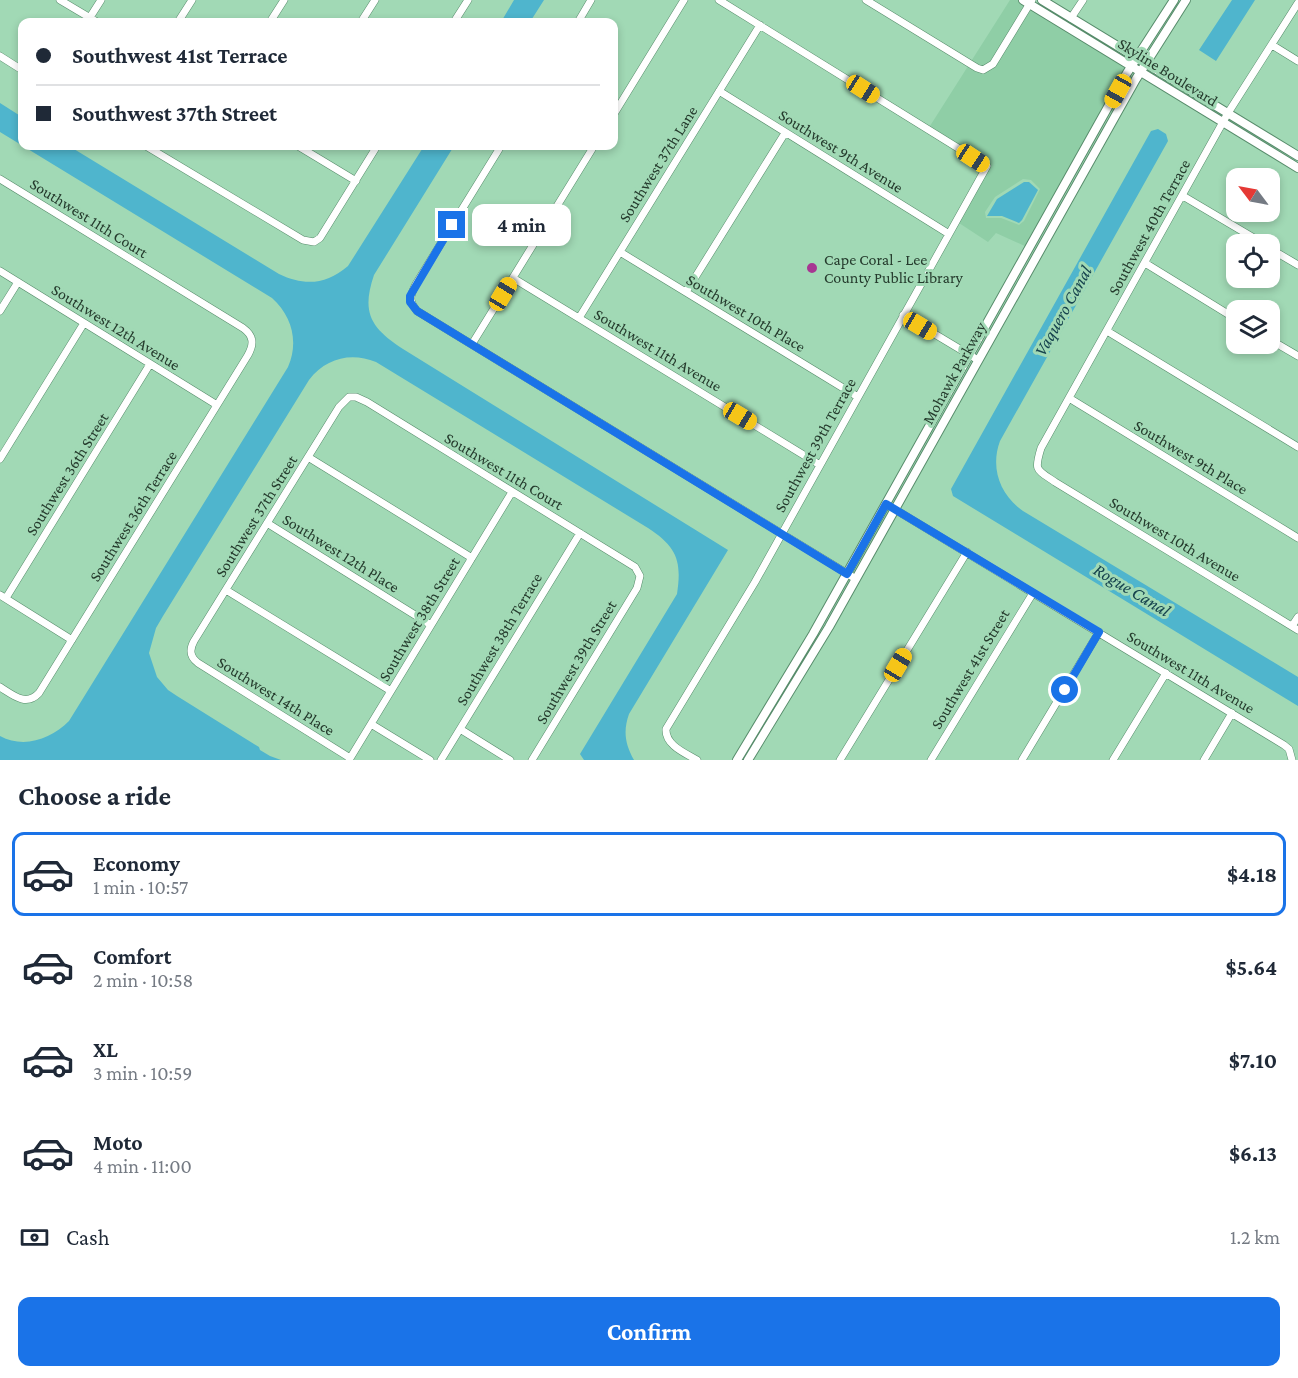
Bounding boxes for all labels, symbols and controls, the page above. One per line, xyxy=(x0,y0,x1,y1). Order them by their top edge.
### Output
street label: Skyline Boulevard xyxy=(1115,35,1221,111)
text: Southwest 41st Terrace xyxy=(72,43,287,68)
car xyxy=(1101,71,1135,111)
car xyxy=(843,72,883,106)
text: Southwest 37th Street xyxy=(72,101,277,126)
street label: Southwest 37th Lane xyxy=(615,103,701,225)
street label: Southwest 9th Avenue xyxy=(776,106,906,196)
car xyxy=(953,141,993,175)
street label: Southwest 40th Terrace xyxy=(1105,156,1193,298)
north arrow xyxy=(1226,168,1280,222)
map controls xyxy=(1226,168,1280,354)
street label: Southwest 11th Court xyxy=(27,175,151,261)
callout: 4 min xyxy=(473,204,572,246)
route end xyxy=(438,211,465,238)
text: 4 min xyxy=(497,214,546,236)
button: locate xyxy=(1226,234,1280,288)
place label: Cape Coral - Lee County Public Library xyxy=(824,251,964,287)
marker: Cape Coral - Lee County Public Library xyxy=(805,261,819,275)
water label: Vaquero Canal xyxy=(1030,262,1096,360)
street label: Southwest 10th Place xyxy=(684,271,808,355)
car xyxy=(486,274,520,314)
street label: Southwest 12th Avenue xyxy=(49,281,183,373)
button: layers xyxy=(1226,300,1280,354)
street label: Southwest 11th Avenue xyxy=(591,305,725,395)
car xyxy=(900,309,940,343)
street label: Mohawk Parkway xyxy=(919,318,990,427)
street label: Southwest 39th Terrace xyxy=(771,375,859,515)
car xyxy=(720,399,760,433)
street label: Southwest 36th Street xyxy=(22,409,112,538)
street label: Southwest 9th Place xyxy=(1131,416,1251,498)
street label: Southwest 11th Court xyxy=(442,429,567,513)
street label: Southwest 36th Terrace xyxy=(86,448,180,584)
street label: Southwest 37th Street xyxy=(212,451,301,580)
street label: Southwest 10th Avenue xyxy=(1107,493,1243,585)
street label: Southwest 12th Place xyxy=(280,510,402,596)
street label: Southwest 38th Street xyxy=(375,553,463,684)
water label: Rogue Canal xyxy=(1090,559,1174,621)
street label: Southwest 38th Terrace xyxy=(453,570,545,708)
street label: Southwest 39th Street xyxy=(532,597,620,727)
street label: Southwest 41st Street xyxy=(928,605,1013,732)
street label: Southwest 11th Avenue xyxy=(1124,627,1258,717)
car xyxy=(881,645,915,685)
street label: Southwest 14th Place xyxy=(214,653,338,739)
route start xyxy=(1051,676,1078,703)
text: Choose a ride xyxy=(18,781,171,811)
icon: car xyxy=(21,847,75,901)
text: Economy xyxy=(93,851,180,876)
text: $4.18 xyxy=(1227,862,1277,887)
text: 1 min · 10:57 xyxy=(93,876,188,898)
icon: car xyxy=(21,940,75,994)
text: Comfort xyxy=(93,944,171,969)
text: $5.64 xyxy=(1226,955,1277,980)
text: 2 min · 10:58 xyxy=(93,969,193,991)
icon: car xyxy=(21,1033,75,1087)
text: XL xyxy=(93,1037,118,1062)
text: $7.10 xyxy=(1229,1048,1277,1073)
text: 3 min · 10:59 xyxy=(93,1062,192,1084)
icon: car xyxy=(21,1126,75,1180)
text: Moto xyxy=(93,1130,143,1155)
text: $6.13 xyxy=(1229,1141,1277,1166)
text: 4 min · 11:00 xyxy=(93,1155,192,1177)
icon: cash xyxy=(18,1221,51,1254)
text: Cash xyxy=(66,1225,110,1250)
text: 1.2 km xyxy=(1230,1226,1280,1248)
button: Confirm xyxy=(18,1297,1280,1366)

